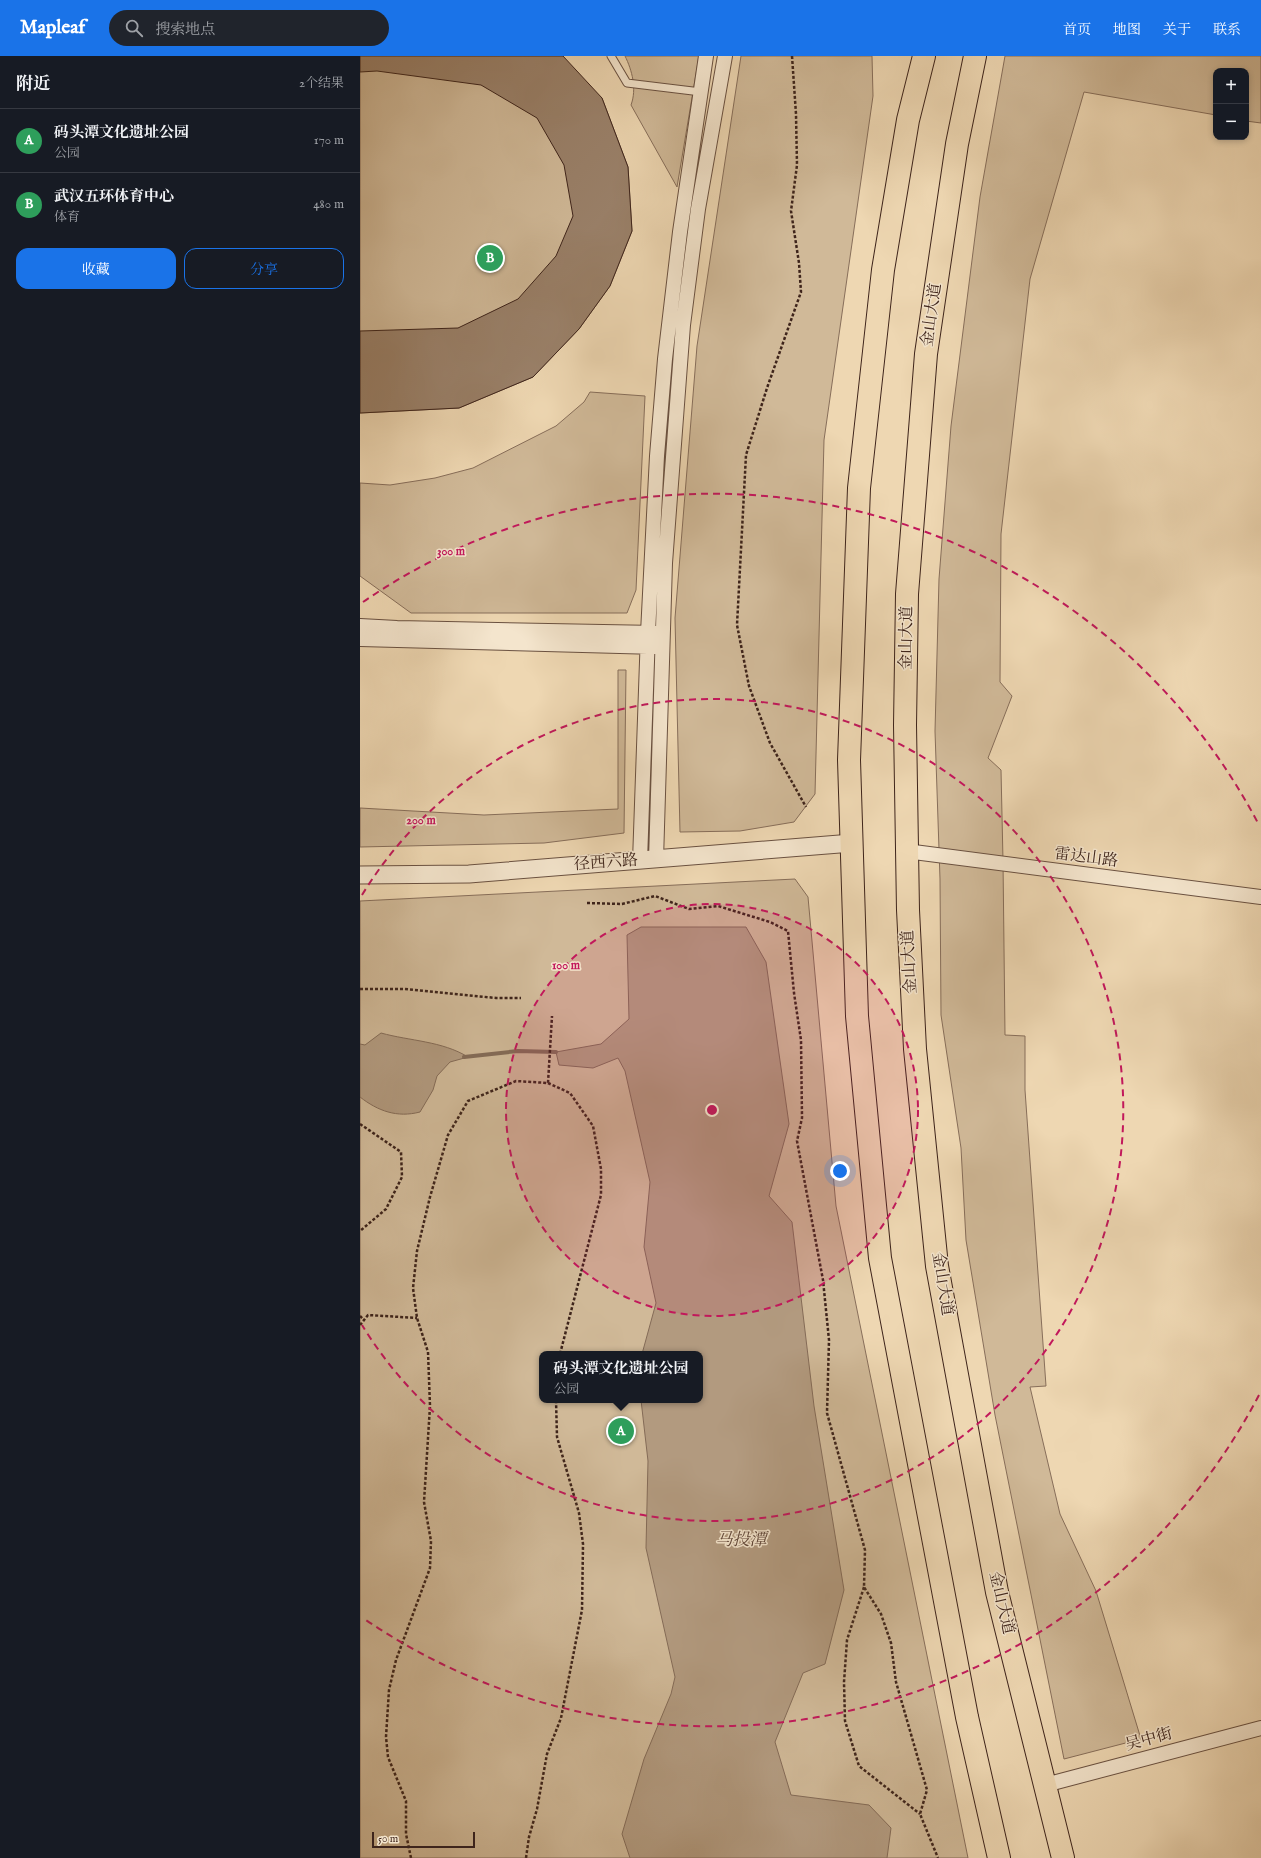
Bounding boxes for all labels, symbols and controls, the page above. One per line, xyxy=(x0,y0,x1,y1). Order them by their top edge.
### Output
search box xyxy=(109,10,389,46)
text: Mapleaf xyxy=(20,16,85,40)
icon: search xyxy=(123,17,145,39)
text: 搜索地点 xyxy=(155,20,215,39)
text: 首页 xyxy=(1063,21,1091,39)
text: 地图 xyxy=(1113,21,1141,39)
text: 关于 xyxy=(1163,21,1191,39)
text: 联系 xyxy=(1213,21,1241,39)
map controls xyxy=(1213,68,1249,140)
button: + xyxy=(1213,68,1249,104)
text: 附近 xyxy=(16,74,50,95)
text: 2个结果 xyxy=(299,75,344,92)
button: − xyxy=(1213,104,1249,140)
text: 码头潭文化遗址公园 xyxy=(54,123,189,142)
text: A xyxy=(25,132,33,149)
text: 170 m xyxy=(314,132,344,149)
text: 公园 xyxy=(54,145,80,162)
text: 武汉五环体育中心 xyxy=(54,187,174,206)
text: B xyxy=(25,196,33,213)
text: 480 m xyxy=(313,196,344,213)
text: 体育 xyxy=(54,209,80,226)
pin: B xyxy=(477,243,503,273)
button: 收藏 xyxy=(16,248,176,289)
button: 分享 xyxy=(184,248,344,289)
street label: 金山大道 xyxy=(918,282,946,348)
text: 300 m xyxy=(437,544,466,559)
street label: 金山大道 xyxy=(896,606,918,670)
text: 200 m xyxy=(406,813,436,828)
street label: 雷达山路 xyxy=(1053,844,1119,872)
street label: 径西六路 xyxy=(573,851,639,875)
street label: 金山大道 xyxy=(898,930,922,994)
text: 100 m xyxy=(552,958,581,973)
centre of rings xyxy=(705,1103,719,1117)
your location xyxy=(830,1161,850,1181)
street label: 金山大道 xyxy=(927,1251,957,1317)
popup xyxy=(539,1351,703,1403)
text: 码头潭文化遗址公园 xyxy=(553,1359,689,1378)
text: 公园 xyxy=(553,1381,580,1398)
pin: A xyxy=(608,1416,634,1446)
water label: 马投潭 xyxy=(716,1530,769,1551)
street label: 金山大道 xyxy=(984,1570,1018,1636)
street label: 吴中街 xyxy=(1123,1724,1175,1756)
scale bar xyxy=(372,1830,475,1849)
text: 50 m xyxy=(378,1832,398,1846)

